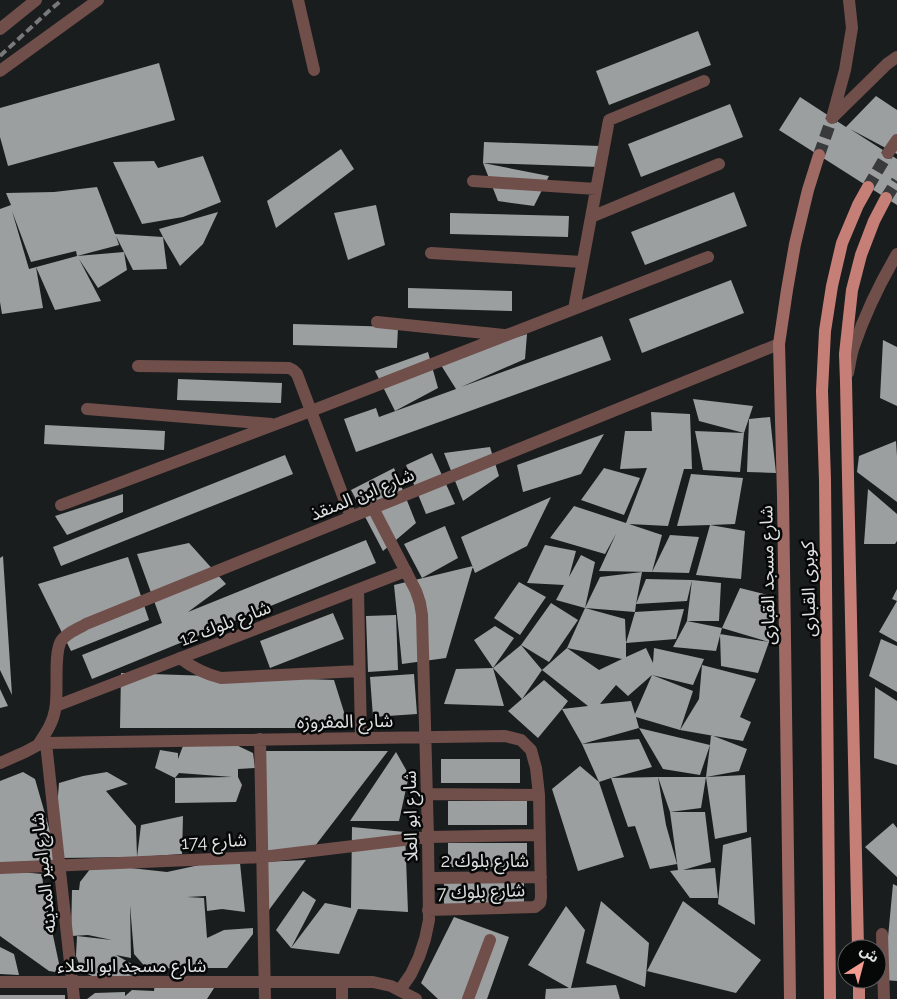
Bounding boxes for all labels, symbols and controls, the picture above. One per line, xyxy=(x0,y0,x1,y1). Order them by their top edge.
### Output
street label: شارع ابن المنقذ xyxy=(307,464,419,528)
street label: شارع مسجد القبارى xyxy=(755,505,783,645)
street label: كوبرى القبارى xyxy=(797,540,820,637)
street label: شارع بلوك 12 xyxy=(176,596,275,654)
street label: شارع المفروزه xyxy=(297,710,393,736)
street label: شارع ابو العلا xyxy=(399,770,425,862)
street label: شارع امير المدينه xyxy=(26,811,64,934)
street label: شارع 174 xyxy=(181,829,248,857)
street label: شارع بلوك 2 xyxy=(441,850,529,875)
street label: شارع بلوك 7 xyxy=(436,879,526,907)
north arrow xyxy=(837,939,887,989)
text: ش xyxy=(857,941,882,966)
street label: شارع مسجد ابو العلاء xyxy=(58,955,206,980)

